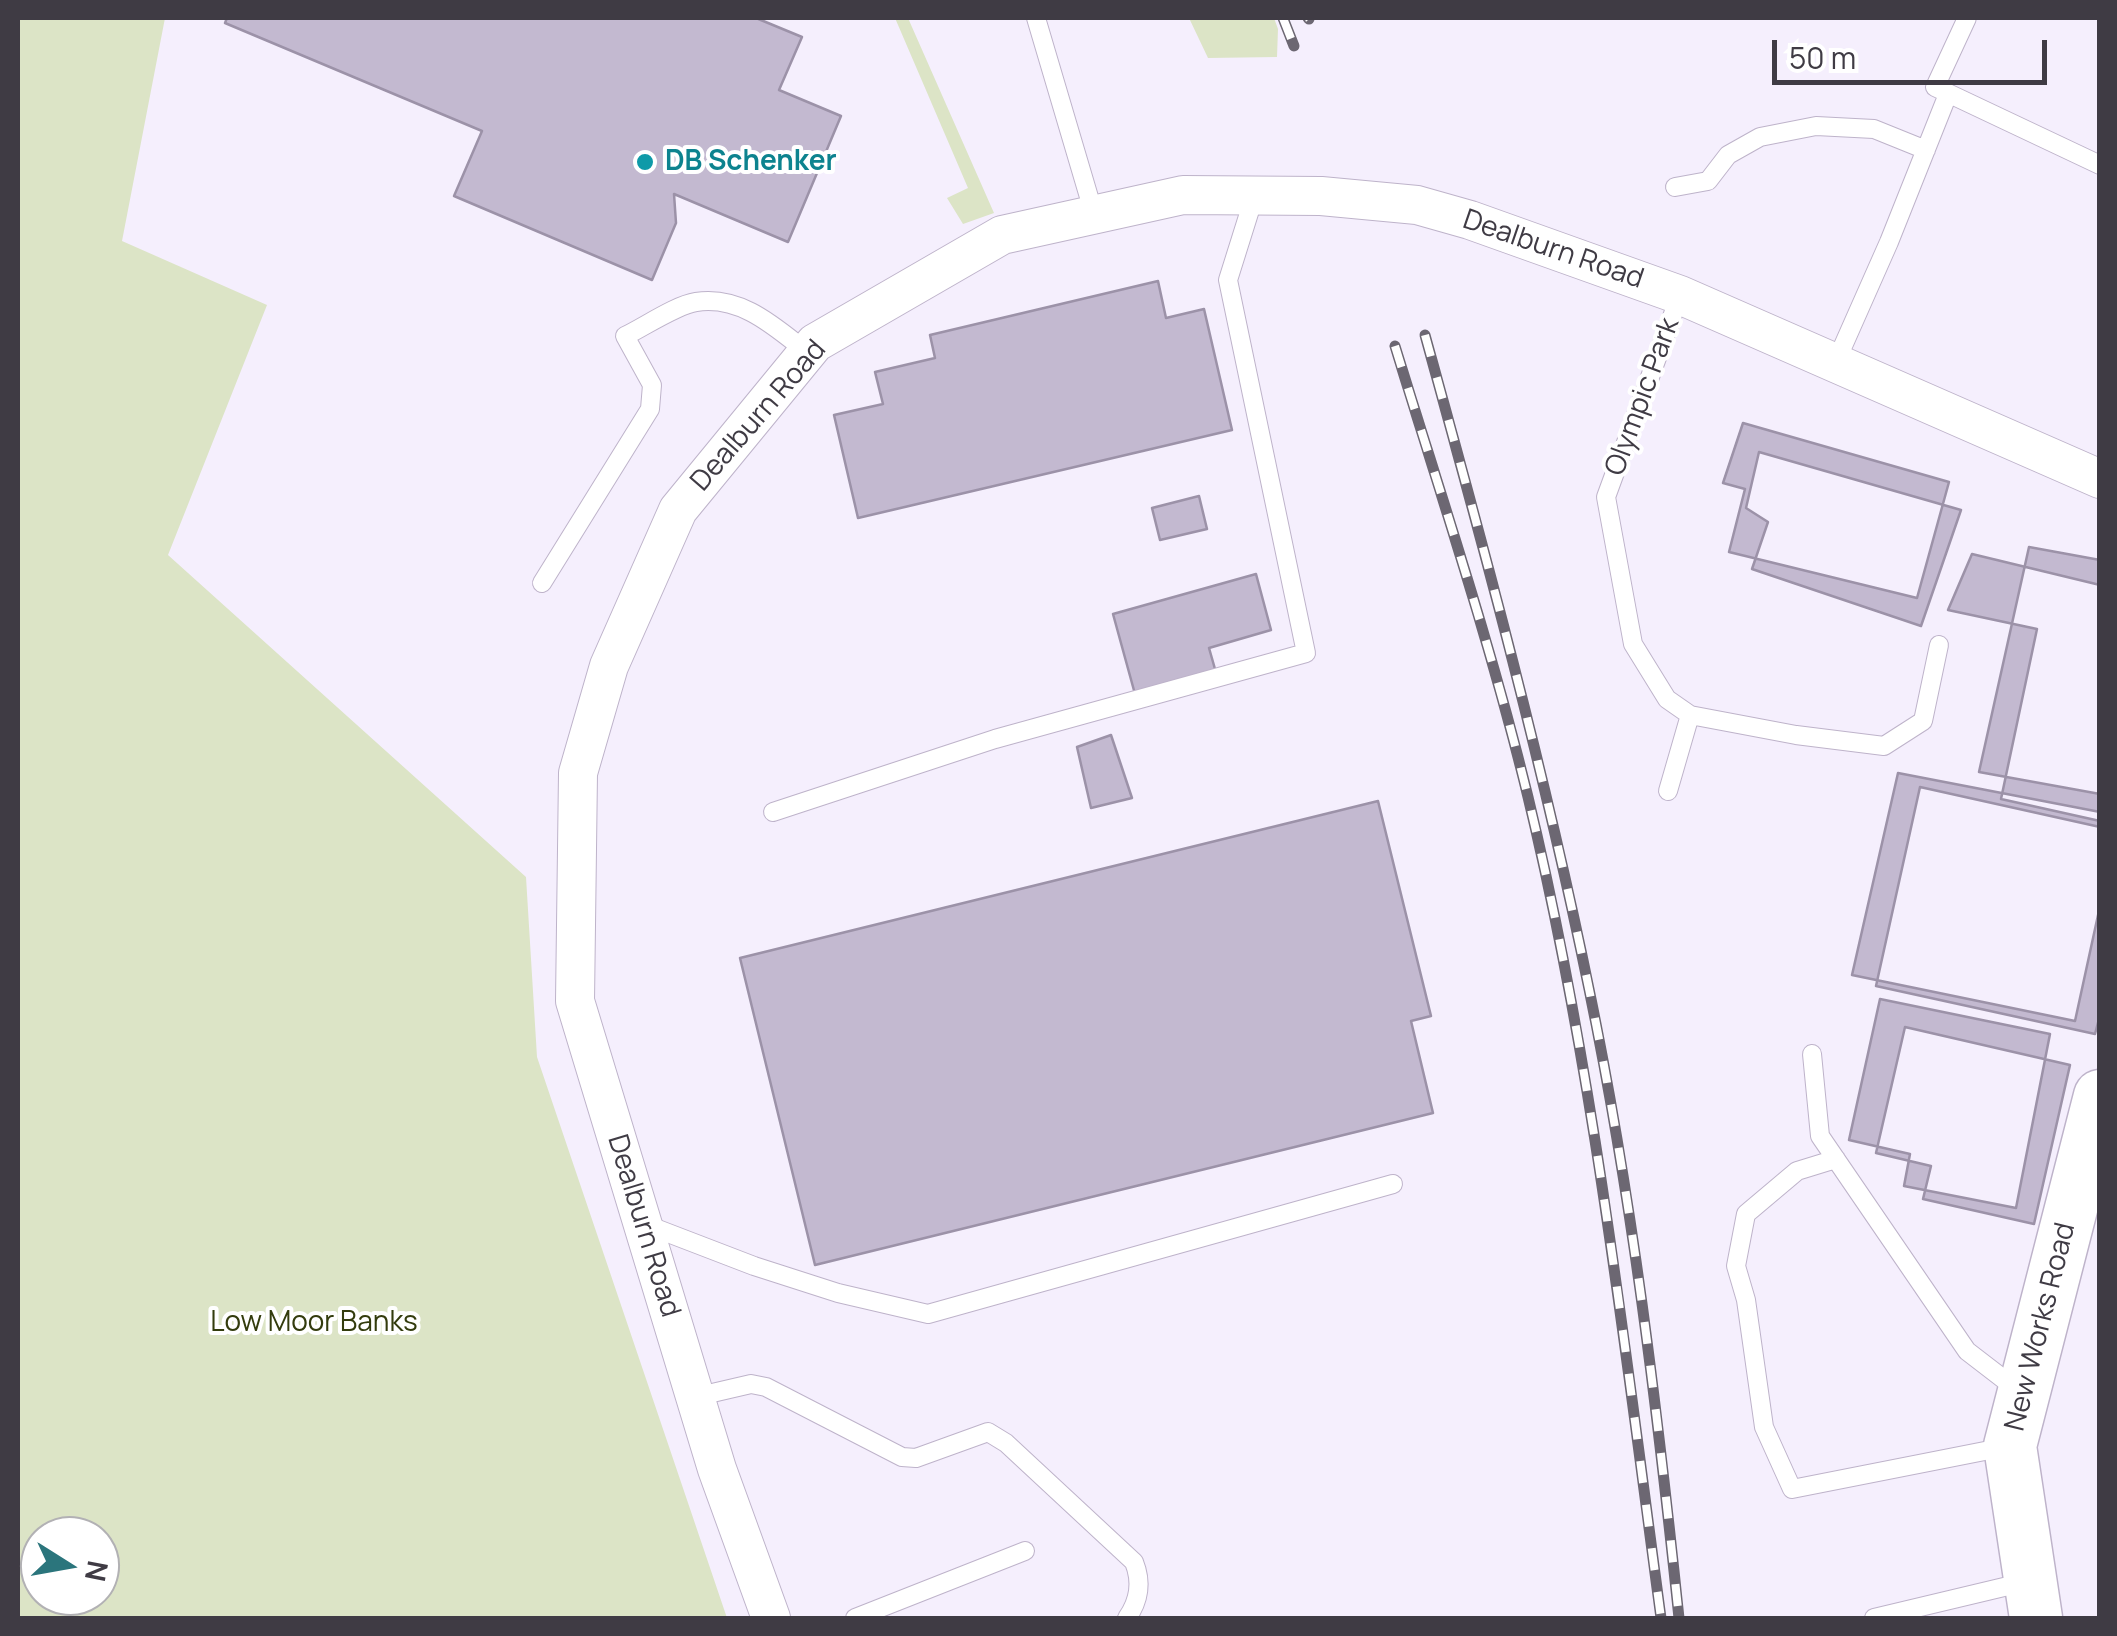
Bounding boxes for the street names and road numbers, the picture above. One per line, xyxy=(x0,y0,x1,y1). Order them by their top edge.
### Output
street label: Dealburn Road xyxy=(1458,203,1648,297)
street label: Olympic Park xyxy=(1599,314,1687,480)
street label: Dealburn Road xyxy=(684,334,834,498)
street label: Dealburn Road xyxy=(599,1131,687,1321)
street label: New Works Road xyxy=(1999,1219,2083,1435)

